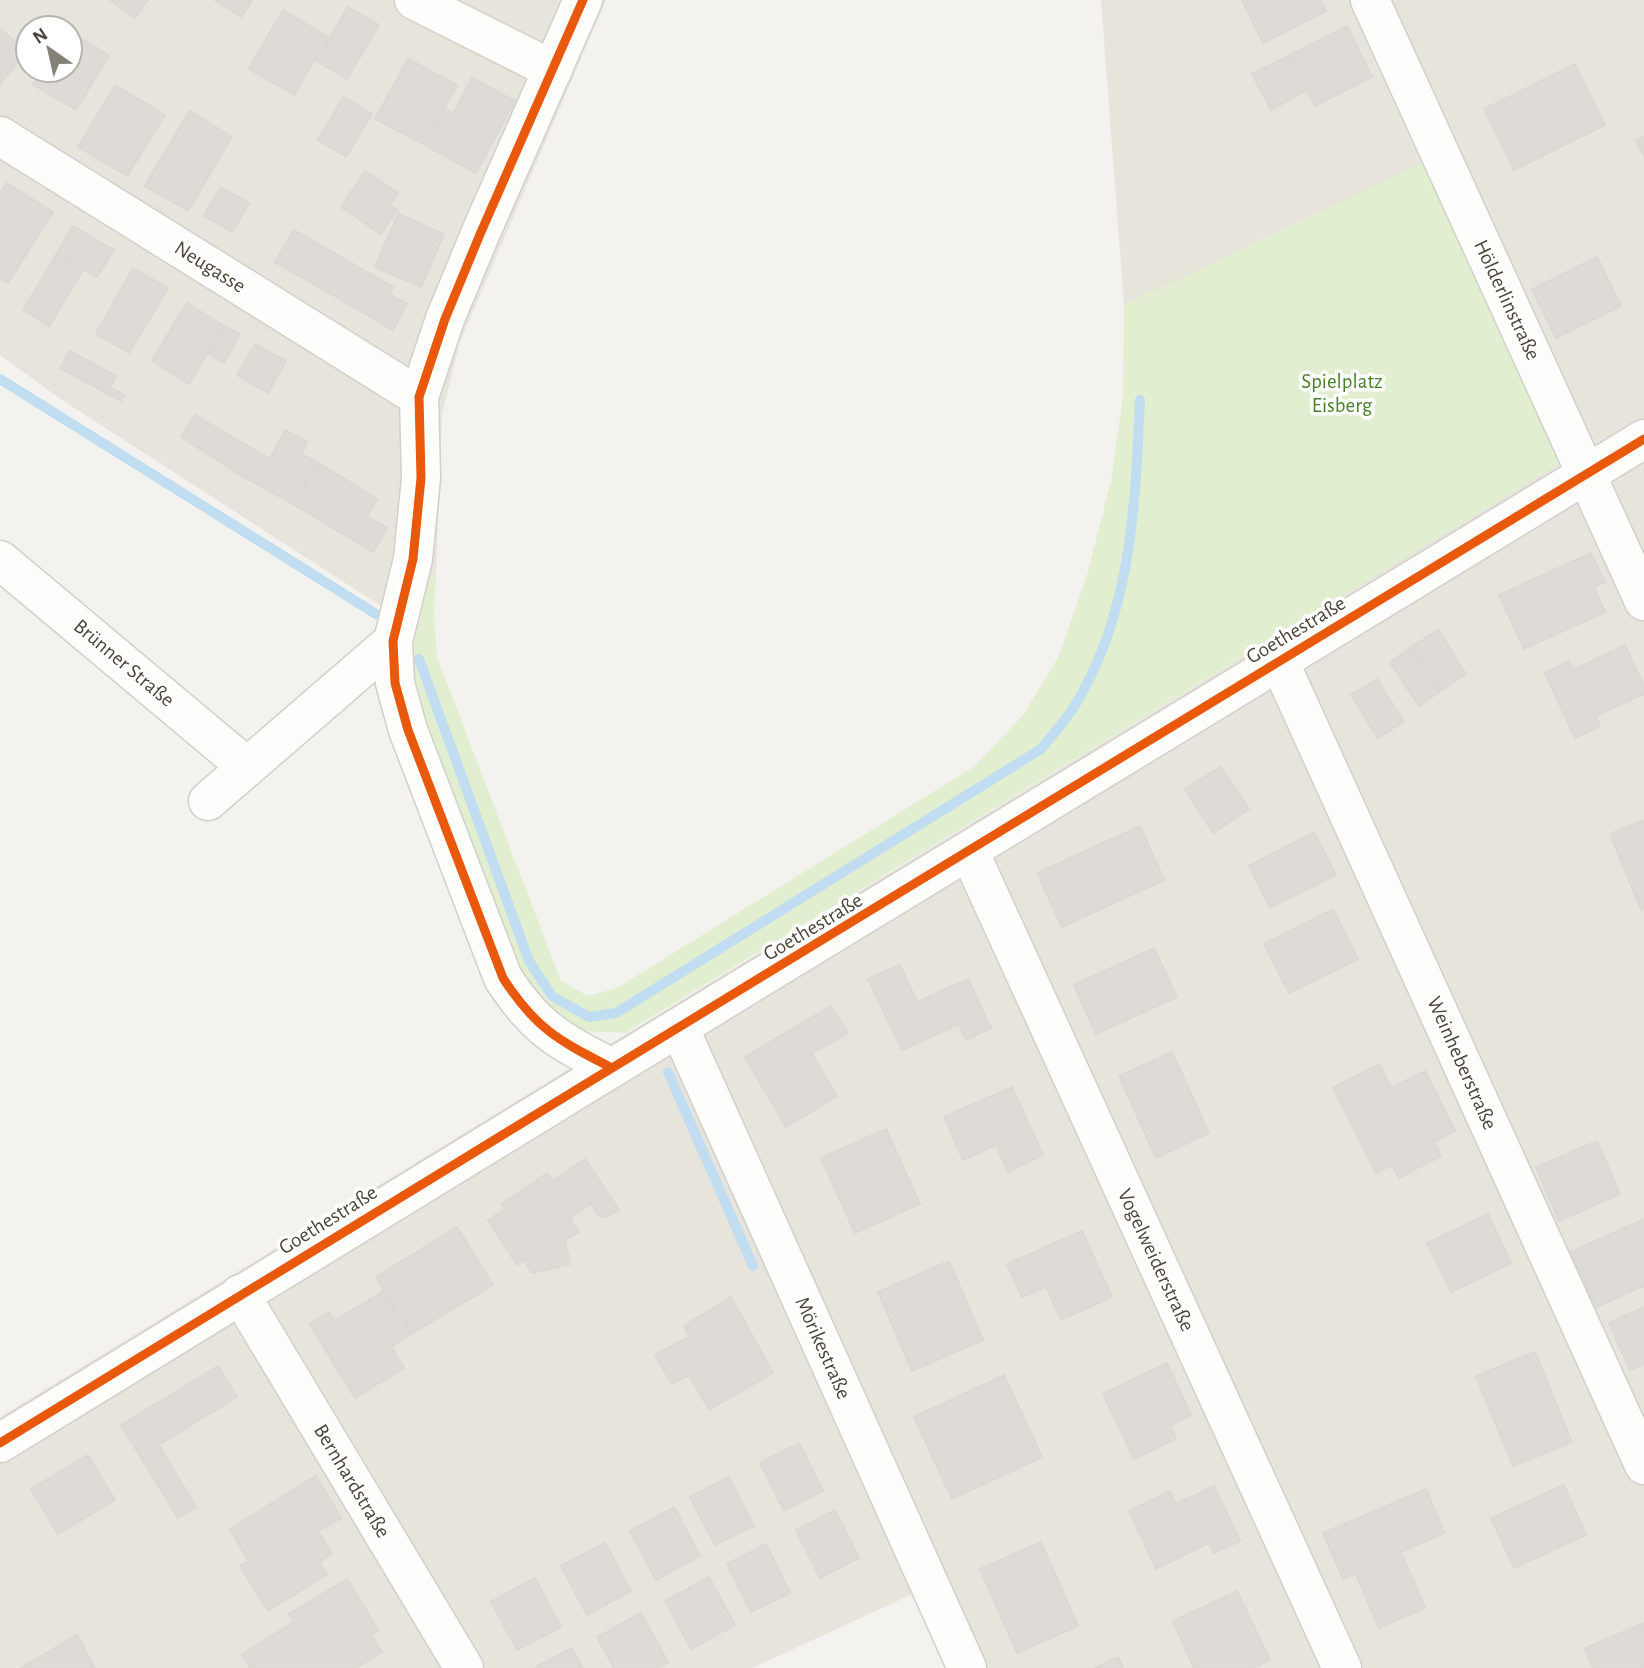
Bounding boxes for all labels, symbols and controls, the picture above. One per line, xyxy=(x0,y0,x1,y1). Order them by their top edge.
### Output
north arrow xyxy=(14,14,84,84)
text: N xyxy=(30,25,51,48)
street label: Neugasse xyxy=(171,237,249,297)
street label: Hölderlinstraße xyxy=(1470,237,1544,363)
park label: Spielplatz Eisberg xyxy=(1301,371,1383,416)
street label: Goethestraße xyxy=(1243,592,1349,668)
street label: Brünner Straße xyxy=(70,615,178,711)
street label: Goethestraße xyxy=(760,889,866,965)
street label: Weinheberstraße xyxy=(1423,993,1501,1133)
street label: Goethestraße xyxy=(275,1182,381,1258)
street label: Vogelweiderstraße xyxy=(1114,1186,1198,1334)
street label: Mörikestraße xyxy=(791,1294,855,1402)
street label: Bernhardstraße xyxy=(310,1421,394,1541)

